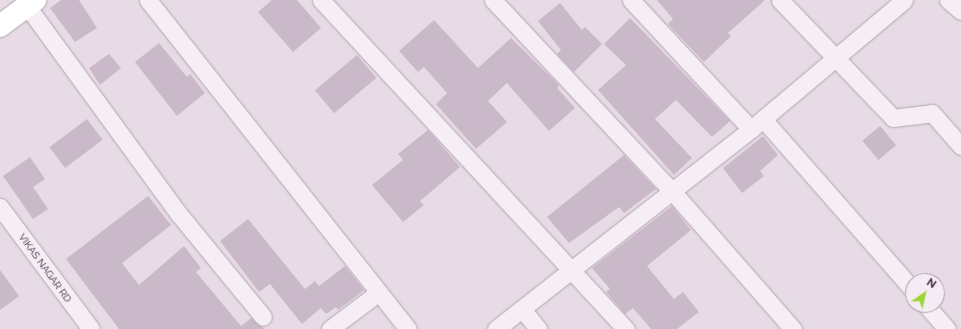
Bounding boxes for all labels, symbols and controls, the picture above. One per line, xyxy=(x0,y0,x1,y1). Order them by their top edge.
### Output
street label: VIKAS NAGAR RD xyxy=(16,231,74,305)
north arrow xyxy=(905,273,945,313)
text: N xyxy=(924,276,939,291)

